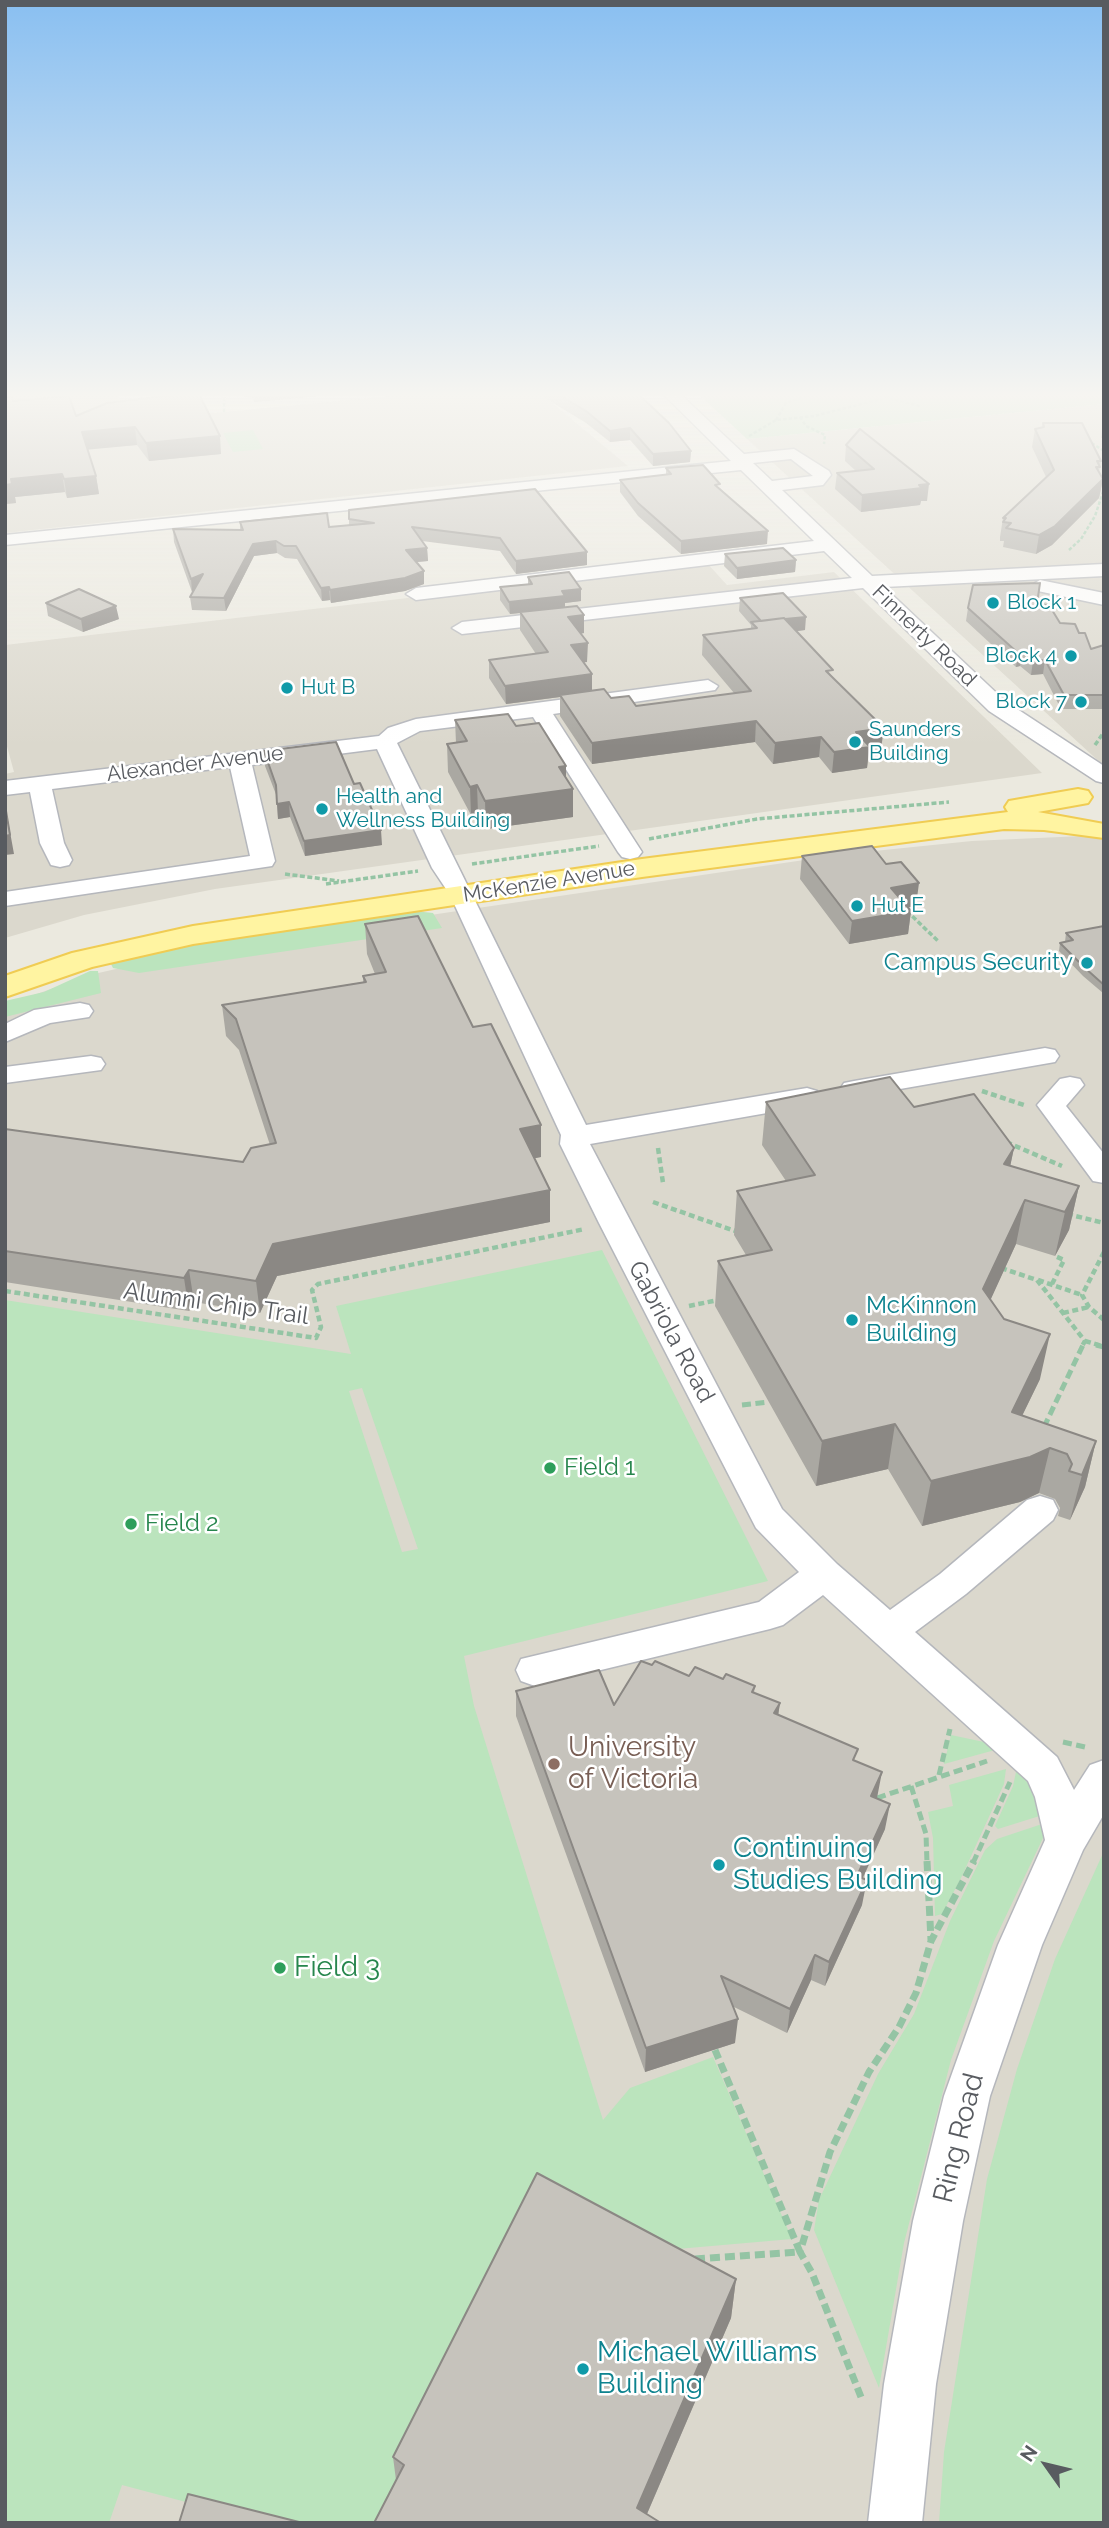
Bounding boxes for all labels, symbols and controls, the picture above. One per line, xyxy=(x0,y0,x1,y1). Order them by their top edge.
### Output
street label: Finnerty Road xyxy=(867,580,981,692)
place label: Block 1 xyxy=(1007,590,1076,616)
marker: Block 1 xyxy=(985,595,1001,611)
place label: Block 4 xyxy=(985,643,1057,669)
marker: Block 4 xyxy=(1063,648,1079,664)
place label: Hut B xyxy=(301,675,355,701)
marker: Hut B xyxy=(279,680,295,696)
place label: Block 7 xyxy=(996,689,1067,715)
marker: Block 7 xyxy=(1073,694,1089,710)
place label: Saunders Building xyxy=(869,717,961,767)
marker: Saunders Building xyxy=(847,734,863,750)
street label: Alexander Avenue xyxy=(105,741,285,787)
place label: Health and Wellness Building xyxy=(336,784,510,834)
marker: Health and Wellness Building xyxy=(314,801,330,817)
street label: McKenzie Avenue xyxy=(461,856,637,908)
place label: Hut E xyxy=(871,893,924,919)
marker: Hut E xyxy=(849,898,865,914)
place label: Campus Security xyxy=(884,949,1073,977)
marker: Campus Security xyxy=(1079,955,1095,971)
street label: Gabriola Road xyxy=(622,1256,720,1408)
street label: Alumni Chip Trail xyxy=(122,1277,310,1331)
place label: McKinnon Building xyxy=(866,1292,977,1348)
marker: McKinnon Building xyxy=(844,1312,860,1328)
place label: Field 1 xyxy=(564,1454,635,1482)
marker: Field 1 xyxy=(542,1460,558,1476)
place label: Field 2 xyxy=(145,1510,219,1538)
marker: Field 2 xyxy=(123,1516,139,1532)
place label: University of Victoria xyxy=(568,1731,698,1797)
marker: University of Victoria xyxy=(546,1756,562,1772)
place label: Continuing Studies Building xyxy=(733,1832,943,1898)
marker: Continuing Studies Building xyxy=(711,1857,727,1873)
place label: Field 3 xyxy=(294,1951,380,1985)
marker: Field 3 xyxy=(272,1960,288,1976)
street label: Ring Road xyxy=(927,2070,991,2206)
place label: Michael Williams Building xyxy=(597,2336,817,2402)
marker: Michael Williams Building xyxy=(575,2361,591,2377)
north arrow xyxy=(1011,2430,1081,2500)
text: N xyxy=(1015,2441,1042,2465)

